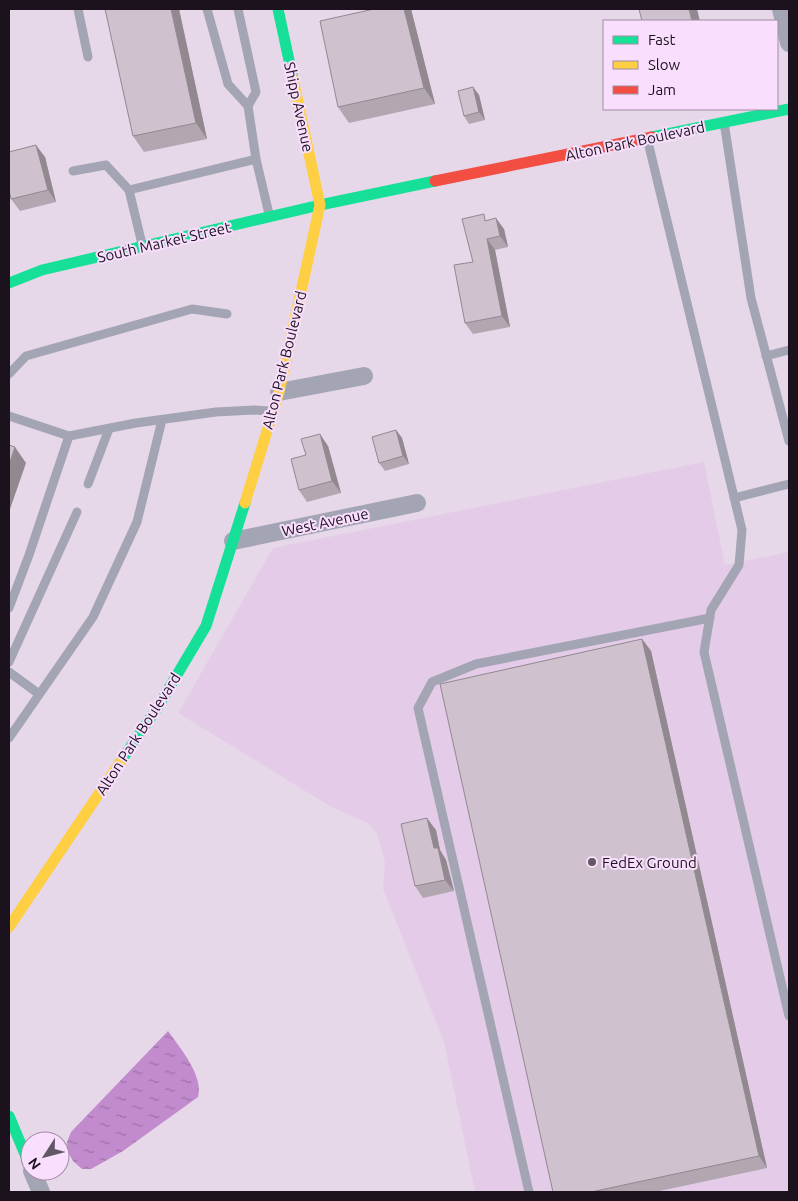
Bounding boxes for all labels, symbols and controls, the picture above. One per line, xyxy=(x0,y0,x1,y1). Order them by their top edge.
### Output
legend xyxy=(603,20,778,110)
text: Fast xyxy=(648,31,676,48)
text: Slow xyxy=(648,56,681,73)
street label: Shipp Avenue xyxy=(281,60,317,154)
text: Jam xyxy=(648,81,676,98)
street label: Alton Park Boulevard xyxy=(564,118,706,164)
street label: South Market Street xyxy=(96,218,232,266)
street label: Alton Park Boulevard xyxy=(259,289,309,431)
street label: West Avenue xyxy=(280,505,370,539)
street label: Alton Park Boulevard xyxy=(92,670,184,798)
place label: FedEx Ground xyxy=(602,854,697,871)
marker: FedEx Ground xyxy=(586,856,598,868)
north arrow xyxy=(20,1131,70,1181)
text: N xyxy=(25,1155,44,1173)

